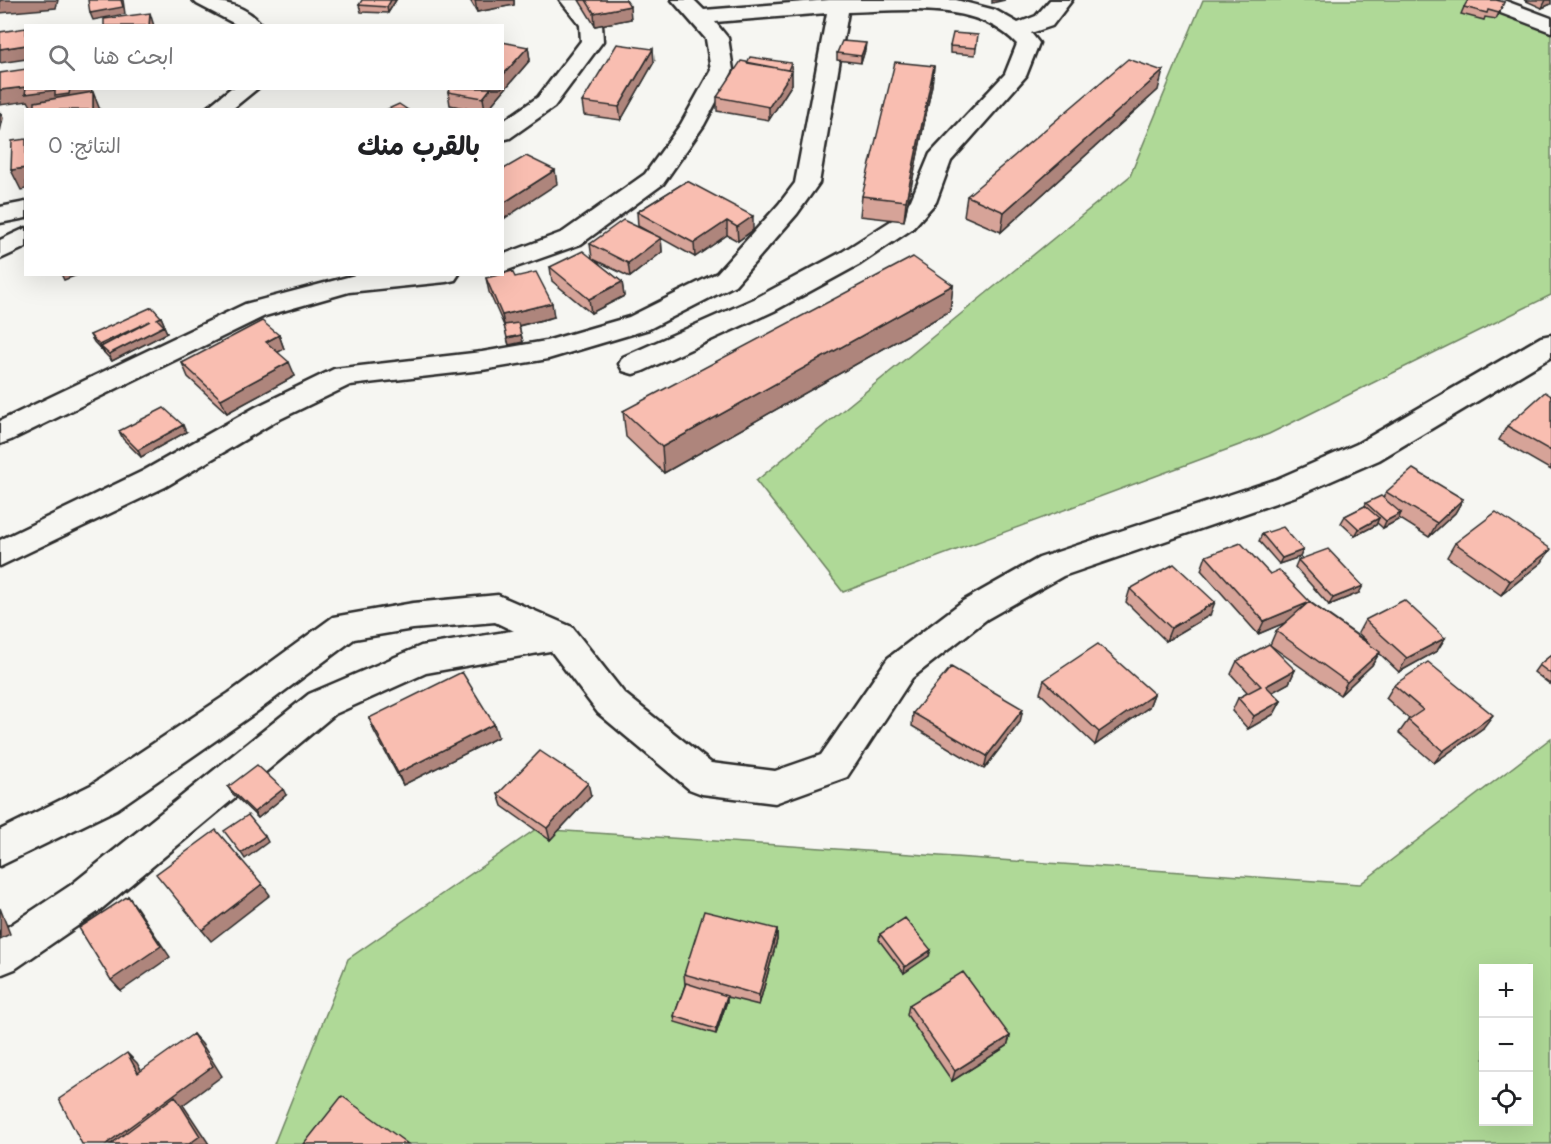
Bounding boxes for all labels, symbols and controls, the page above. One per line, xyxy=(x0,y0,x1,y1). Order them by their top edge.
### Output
search box xyxy=(24,24,504,90)
text: ابحث هنا xyxy=(93,38,174,71)
icon: search xyxy=(45,41,78,74)
text: بالقرب منك xyxy=(358,125,480,164)
text: النتائج: 0 xyxy=(48,130,121,160)
map controls xyxy=(1479,964,1533,1126)
button: + xyxy=(1479,964,1533,1018)
button: − xyxy=(1479,1018,1533,1072)
button: locate xyxy=(1479,1072,1533,1126)

